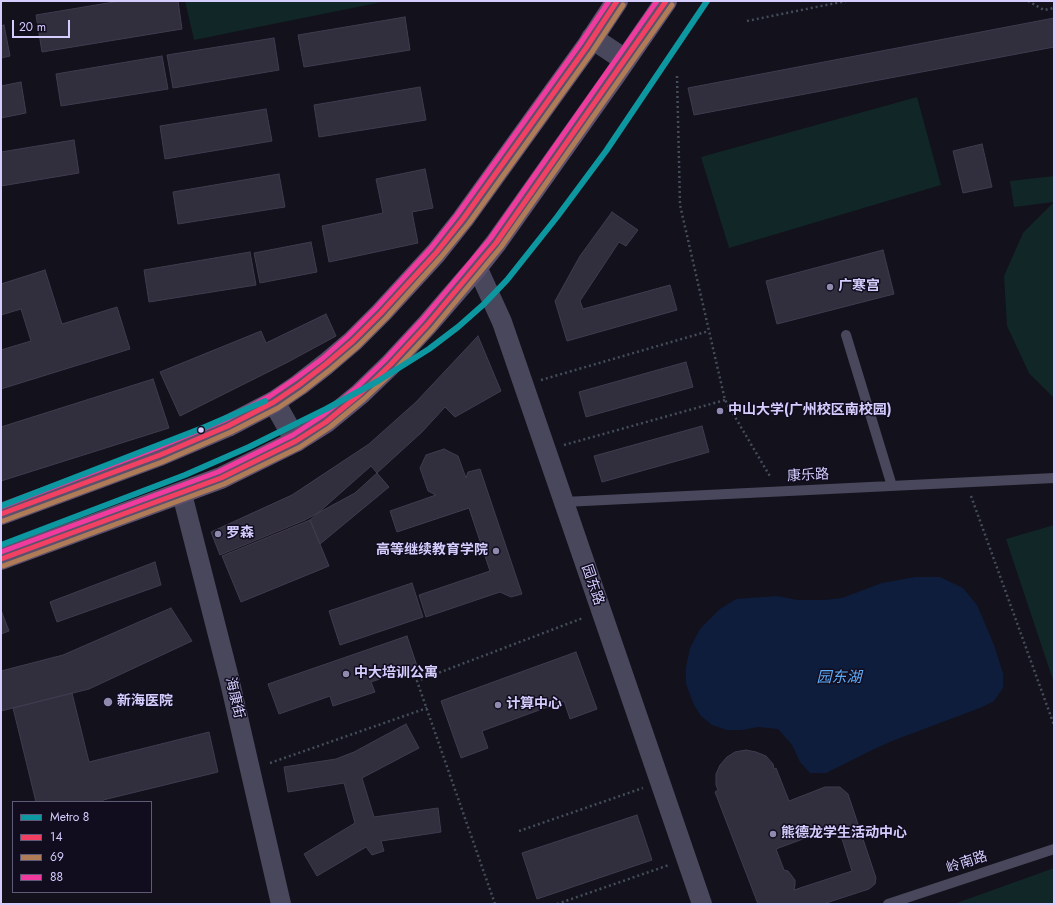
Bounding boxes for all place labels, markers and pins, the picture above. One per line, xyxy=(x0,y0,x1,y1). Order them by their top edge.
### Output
place label: 广寒宫 xyxy=(838,279,880,295)
marker: 广寒宫 xyxy=(825,282,835,292)
place label: 中山大学(广州校区南校园) xyxy=(728,403,892,419)
marker: 中山大学(广州校区南校园) xyxy=(715,406,725,416)
unlabelled marker xyxy=(196,425,206,435)
place label: 罗森 xyxy=(226,526,254,542)
marker: 罗森 xyxy=(213,529,223,539)
place label: 高等继续教育学院 xyxy=(376,543,488,559)
marker: 高等继续教育学院 xyxy=(491,546,501,556)
place label: 中大培训公寓 xyxy=(354,666,438,682)
marker: 中大培训公寓 xyxy=(341,669,351,679)
place label: 新海医院 xyxy=(117,694,173,710)
marker: 新海医院 xyxy=(102,696,114,708)
place label: 计算中心 xyxy=(506,697,562,713)
marker: 计算中心 xyxy=(493,700,503,710)
place label: 熊德龙学生活动中心 xyxy=(781,826,907,842)
marker: 熊德龙学生活动中心 xyxy=(768,829,778,839)

